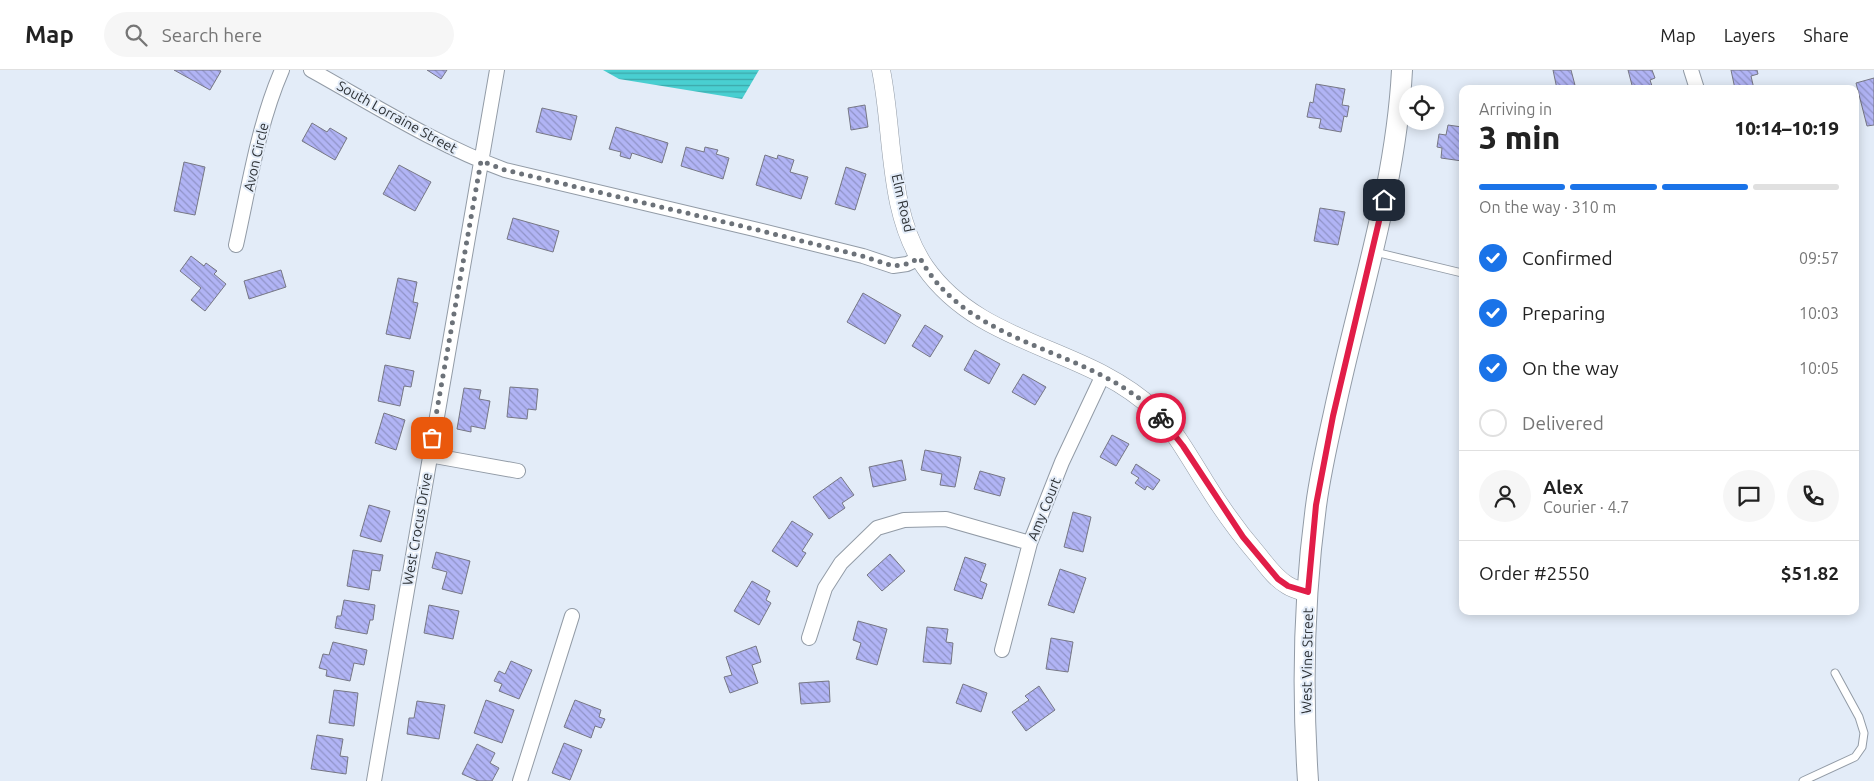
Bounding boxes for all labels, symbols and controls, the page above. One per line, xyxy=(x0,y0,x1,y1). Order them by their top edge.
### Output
search box xyxy=(104,12,454,57)
text: Map xyxy=(25,21,74,48)
icon: search xyxy=(122,21,150,49)
text: Search here xyxy=(162,24,262,46)
text: Map xyxy=(1660,25,1696,45)
text: Layers xyxy=(1724,25,1775,45)
text: Share xyxy=(1803,25,1849,45)
street label: South Lorraine Street xyxy=(334,77,460,157)
map controls xyxy=(1399,85,1444,130)
button: locate xyxy=(1399,85,1444,130)
text: Arriving in xyxy=(1479,100,1552,118)
text: 10:14–10:19 xyxy=(1734,117,1839,139)
text: 3 min xyxy=(1479,119,1560,155)
street label: Avon Circle xyxy=(240,121,272,193)
street label: Elm Road xyxy=(889,172,917,234)
pin xyxy=(1363,179,1405,221)
icon: home xyxy=(1370,186,1398,214)
text: On the way · 310 m xyxy=(1479,198,1616,216)
icon: check xyxy=(1479,244,1507,272)
text: Confirmed xyxy=(1522,247,1613,269)
text: 09:57 xyxy=(1799,249,1839,267)
icon: check xyxy=(1479,299,1507,327)
text: Preparing xyxy=(1522,302,1606,324)
text: 10:03 xyxy=(1799,304,1839,322)
icon: check xyxy=(1479,354,1507,382)
text: On the way xyxy=(1522,357,1619,379)
text: 10:05 xyxy=(1799,359,1839,377)
courier xyxy=(1136,393,1186,443)
icon: bike xyxy=(1147,404,1175,432)
text: Delivered xyxy=(1522,412,1604,434)
pin xyxy=(411,417,453,459)
icon: bag xyxy=(418,424,446,452)
button: person xyxy=(1479,470,1531,522)
button: chat xyxy=(1723,470,1775,522)
button: phone xyxy=(1787,470,1839,522)
street label: West Crocus Drive xyxy=(399,471,435,587)
street label: Amy Court xyxy=(1024,475,1064,543)
text: Alex xyxy=(1543,476,1583,498)
text: Courier · 4.7 xyxy=(1543,498,1629,516)
text: Order #2550 xyxy=(1479,562,1589,584)
text: $51.82 xyxy=(1781,562,1839,584)
street label: West Vine Street xyxy=(1298,607,1316,714)

